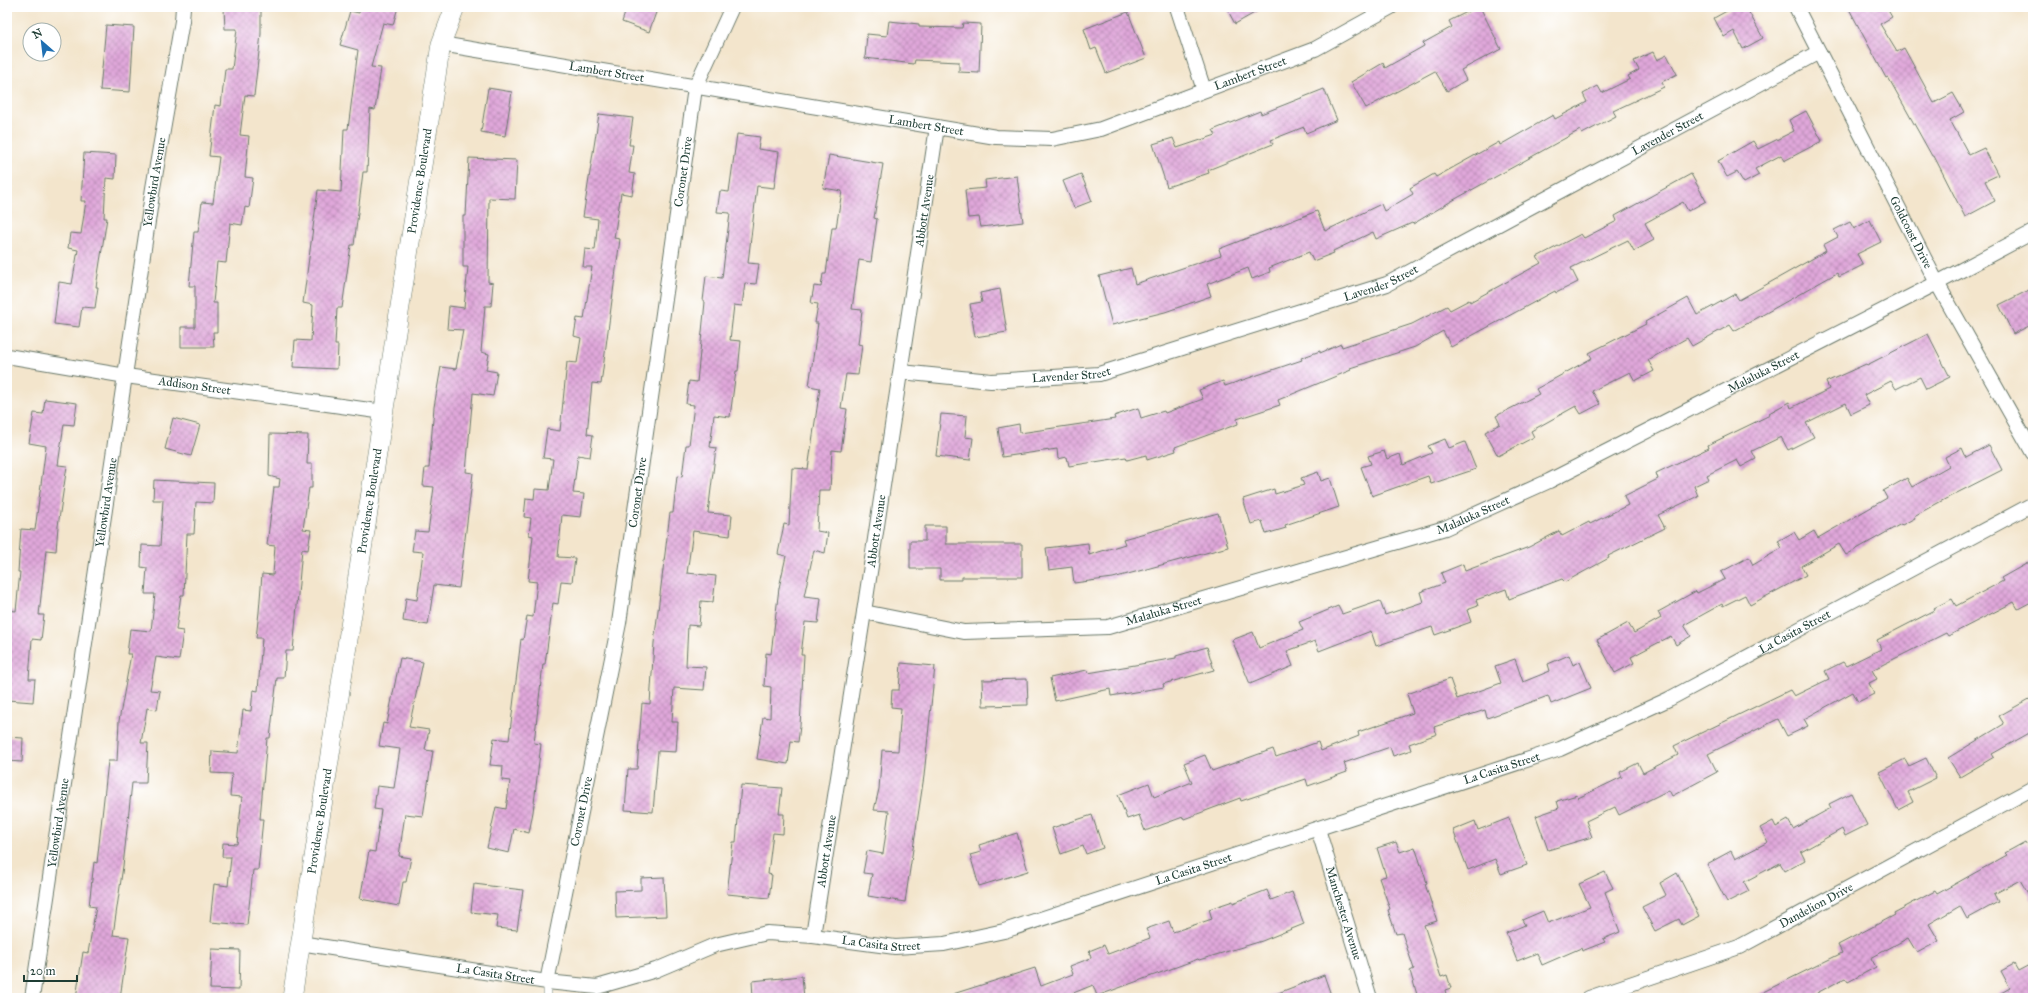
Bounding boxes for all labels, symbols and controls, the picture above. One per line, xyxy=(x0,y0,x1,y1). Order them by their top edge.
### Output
north arrow xyxy=(22,22,62,62)
text: N xyxy=(30,25,45,42)
street label: Lambert Street xyxy=(1212,53,1289,93)
street label: Lambert Street xyxy=(568,59,646,85)
street label: Lavender Street xyxy=(1630,108,1706,158)
street label: Lambert Street xyxy=(888,112,966,139)
street label: Providence Boulevard xyxy=(404,127,435,235)
street label: Yellowbird Avenue xyxy=(140,136,169,228)
street label: Coronet Drive xyxy=(671,136,695,208)
street label: Abbott Avenue xyxy=(912,173,937,249)
street label: Goldcoast Drive xyxy=(1887,194,1935,271)
street label: Lavender Street xyxy=(1342,261,1421,304)
street label: Malaluka Street xyxy=(1725,347,1802,396)
street label: Lavender Street xyxy=(1032,364,1113,385)
street label: Addison Street xyxy=(157,373,232,398)
street label: Providence Boulevard xyxy=(354,447,385,555)
street label: Coronet Drive xyxy=(626,456,649,529)
street label: Yellowbird Avenue xyxy=(92,457,120,548)
street label: Malaluka Street xyxy=(1435,493,1512,537)
street label: Abbott Avenue xyxy=(864,494,889,569)
street label: Malaluka Street xyxy=(1124,593,1204,628)
street label: La Casita Street xyxy=(1756,606,1834,657)
street label: La Casita Street xyxy=(1462,749,1542,787)
street label: Providence Boulevard xyxy=(304,767,335,875)
street label: Coronet Drive xyxy=(567,775,595,848)
street label: Yellowbird Avenue xyxy=(45,777,72,869)
street label: Abbott Avenue xyxy=(814,814,839,889)
street label: La Casita Street xyxy=(1154,850,1234,888)
street label: Manchester Avenue xyxy=(1323,864,1365,962)
street label: Dandelion Drive xyxy=(1777,880,1855,931)
street label: La Casita Street xyxy=(841,933,922,954)
scale bar xyxy=(24,957,77,983)
street label: La Casita Street xyxy=(455,961,537,987)
text: 20 m xyxy=(30,964,56,978)

